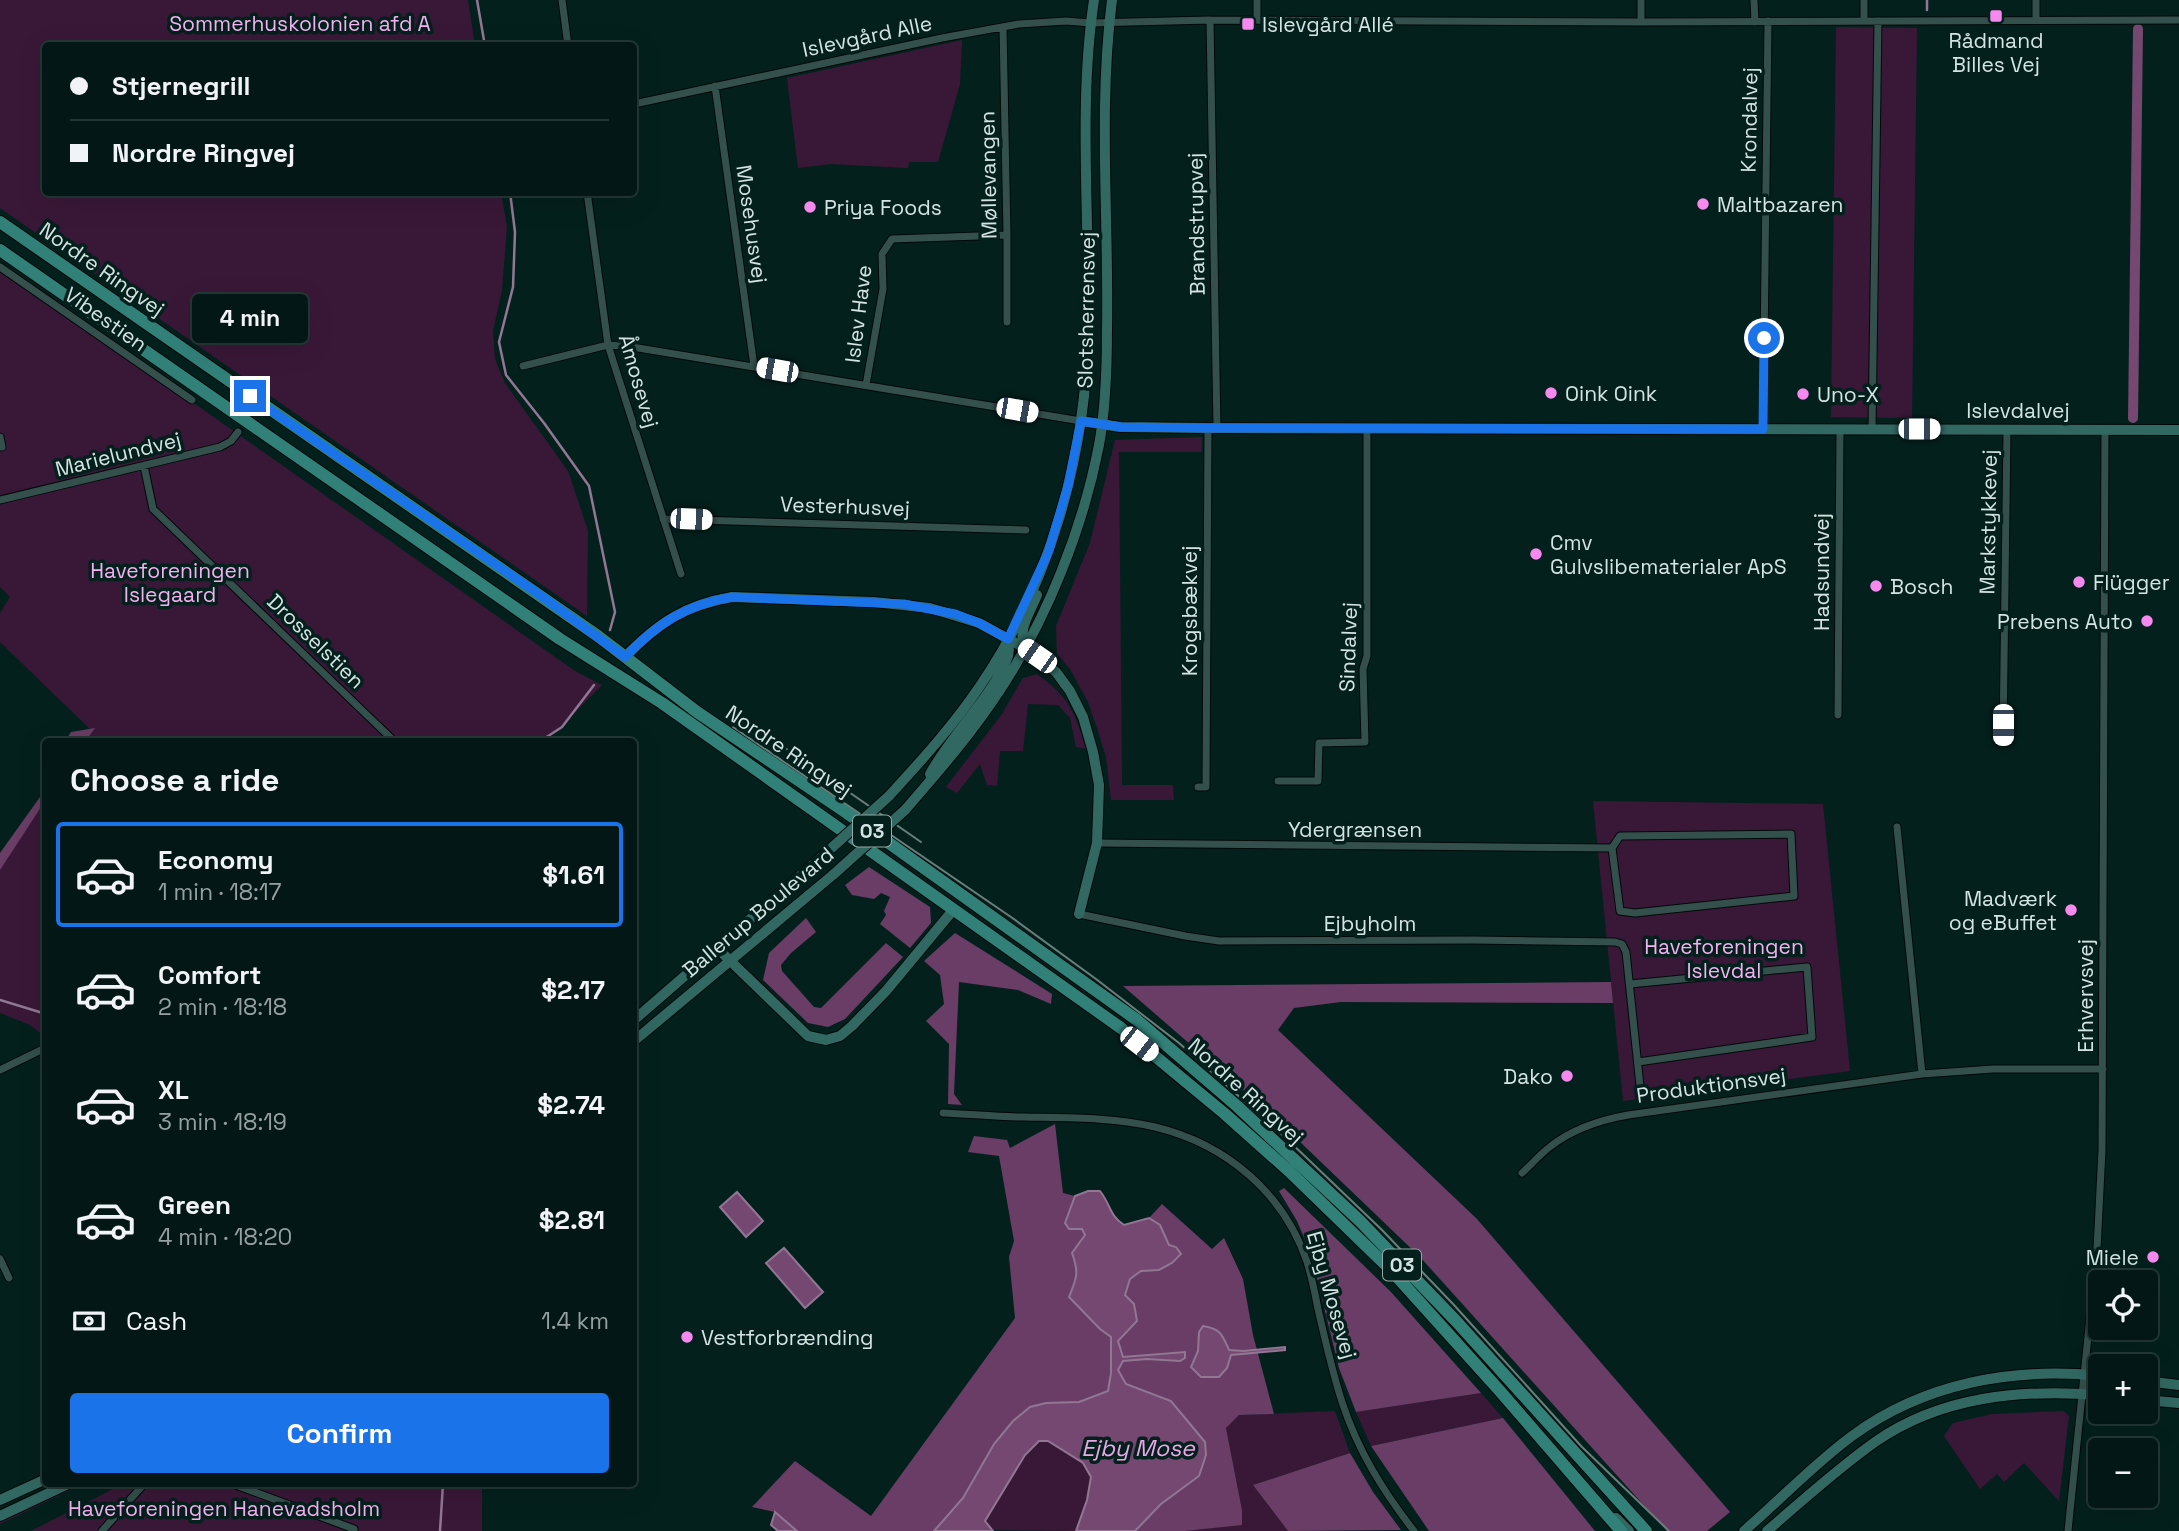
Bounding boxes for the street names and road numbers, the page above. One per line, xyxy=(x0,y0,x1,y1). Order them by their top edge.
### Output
street label: Islevgård Alle xyxy=(800,9,934,63)
street label: Krondalvej xyxy=(1735,67,1763,173)
street label: Møllevangen xyxy=(973,111,1003,239)
street label: Brandstrupvej xyxy=(1181,152,1211,296)
street label: Mosehusvej xyxy=(730,163,774,285)
street label: Nordre Ringvej xyxy=(34,216,170,322)
street label: Slotsherrensvej xyxy=(1071,231,1101,389)
street label: Islev Have xyxy=(839,263,877,365)
street label: Vibestien xyxy=(59,281,153,357)
street label: Åmosevej xyxy=(613,331,665,431)
street label: Islevdalvej xyxy=(1966,397,2070,424)
street label: Marielundvej xyxy=(52,425,184,483)
street label: Markstykkevej xyxy=(1973,449,2003,595)
street label: Vesterhusvej xyxy=(780,490,910,522)
street label: Hadsundvej xyxy=(1808,513,1835,631)
street label: Krogsbækvej xyxy=(1176,546,1203,676)
street label: Drosselstien xyxy=(262,588,370,694)
street label: Sindalvej xyxy=(1333,601,1363,693)
street label: Nordre Ringvej xyxy=(721,699,857,803)
road number: O3 xyxy=(853,816,891,846)
street label: Ydergrænsen xyxy=(1288,816,1422,843)
street label: Ballerup Boulevard xyxy=(677,841,839,983)
street label: Ejbyholm xyxy=(1324,910,1416,937)
street label: Erhvervsvej xyxy=(2072,939,2099,1053)
street label: Nordre Ringvej xyxy=(1182,1032,1310,1150)
street label: Produktionsvej xyxy=(1635,1061,1787,1109)
street label: Ejby Mosevej xyxy=(1301,1228,1363,1362)
road number: O3 xyxy=(1383,1250,1421,1280)

